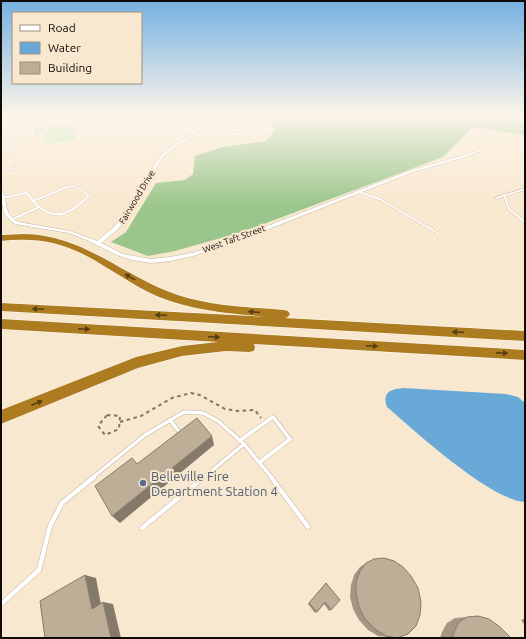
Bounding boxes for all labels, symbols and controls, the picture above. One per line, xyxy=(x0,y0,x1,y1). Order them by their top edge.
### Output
legend xyxy=(12,12,142,84)
text: Road xyxy=(48,21,76,34)
text: Water xyxy=(48,41,81,54)
text: Building xyxy=(48,61,92,74)
street label: Fairwood Drive xyxy=(117,168,157,226)
street label: West Taft Street xyxy=(201,223,267,255)
one-way arrow xyxy=(124,274,136,281)
one-way arrow xyxy=(32,305,44,312)
one-way arrow xyxy=(248,308,260,315)
one-way arrow xyxy=(155,312,167,319)
one-way arrow xyxy=(78,326,90,333)
one-way arrow xyxy=(451,329,464,335)
one-way arrow xyxy=(208,333,220,340)
one-way arrow xyxy=(366,342,378,349)
one-way arrow xyxy=(496,350,508,357)
one-way arrow xyxy=(32,399,44,405)
place label: Belleville Fire Department Station 4 xyxy=(151,469,278,498)
marker: Belleville Fire Department Station 4 xyxy=(138,478,148,488)

